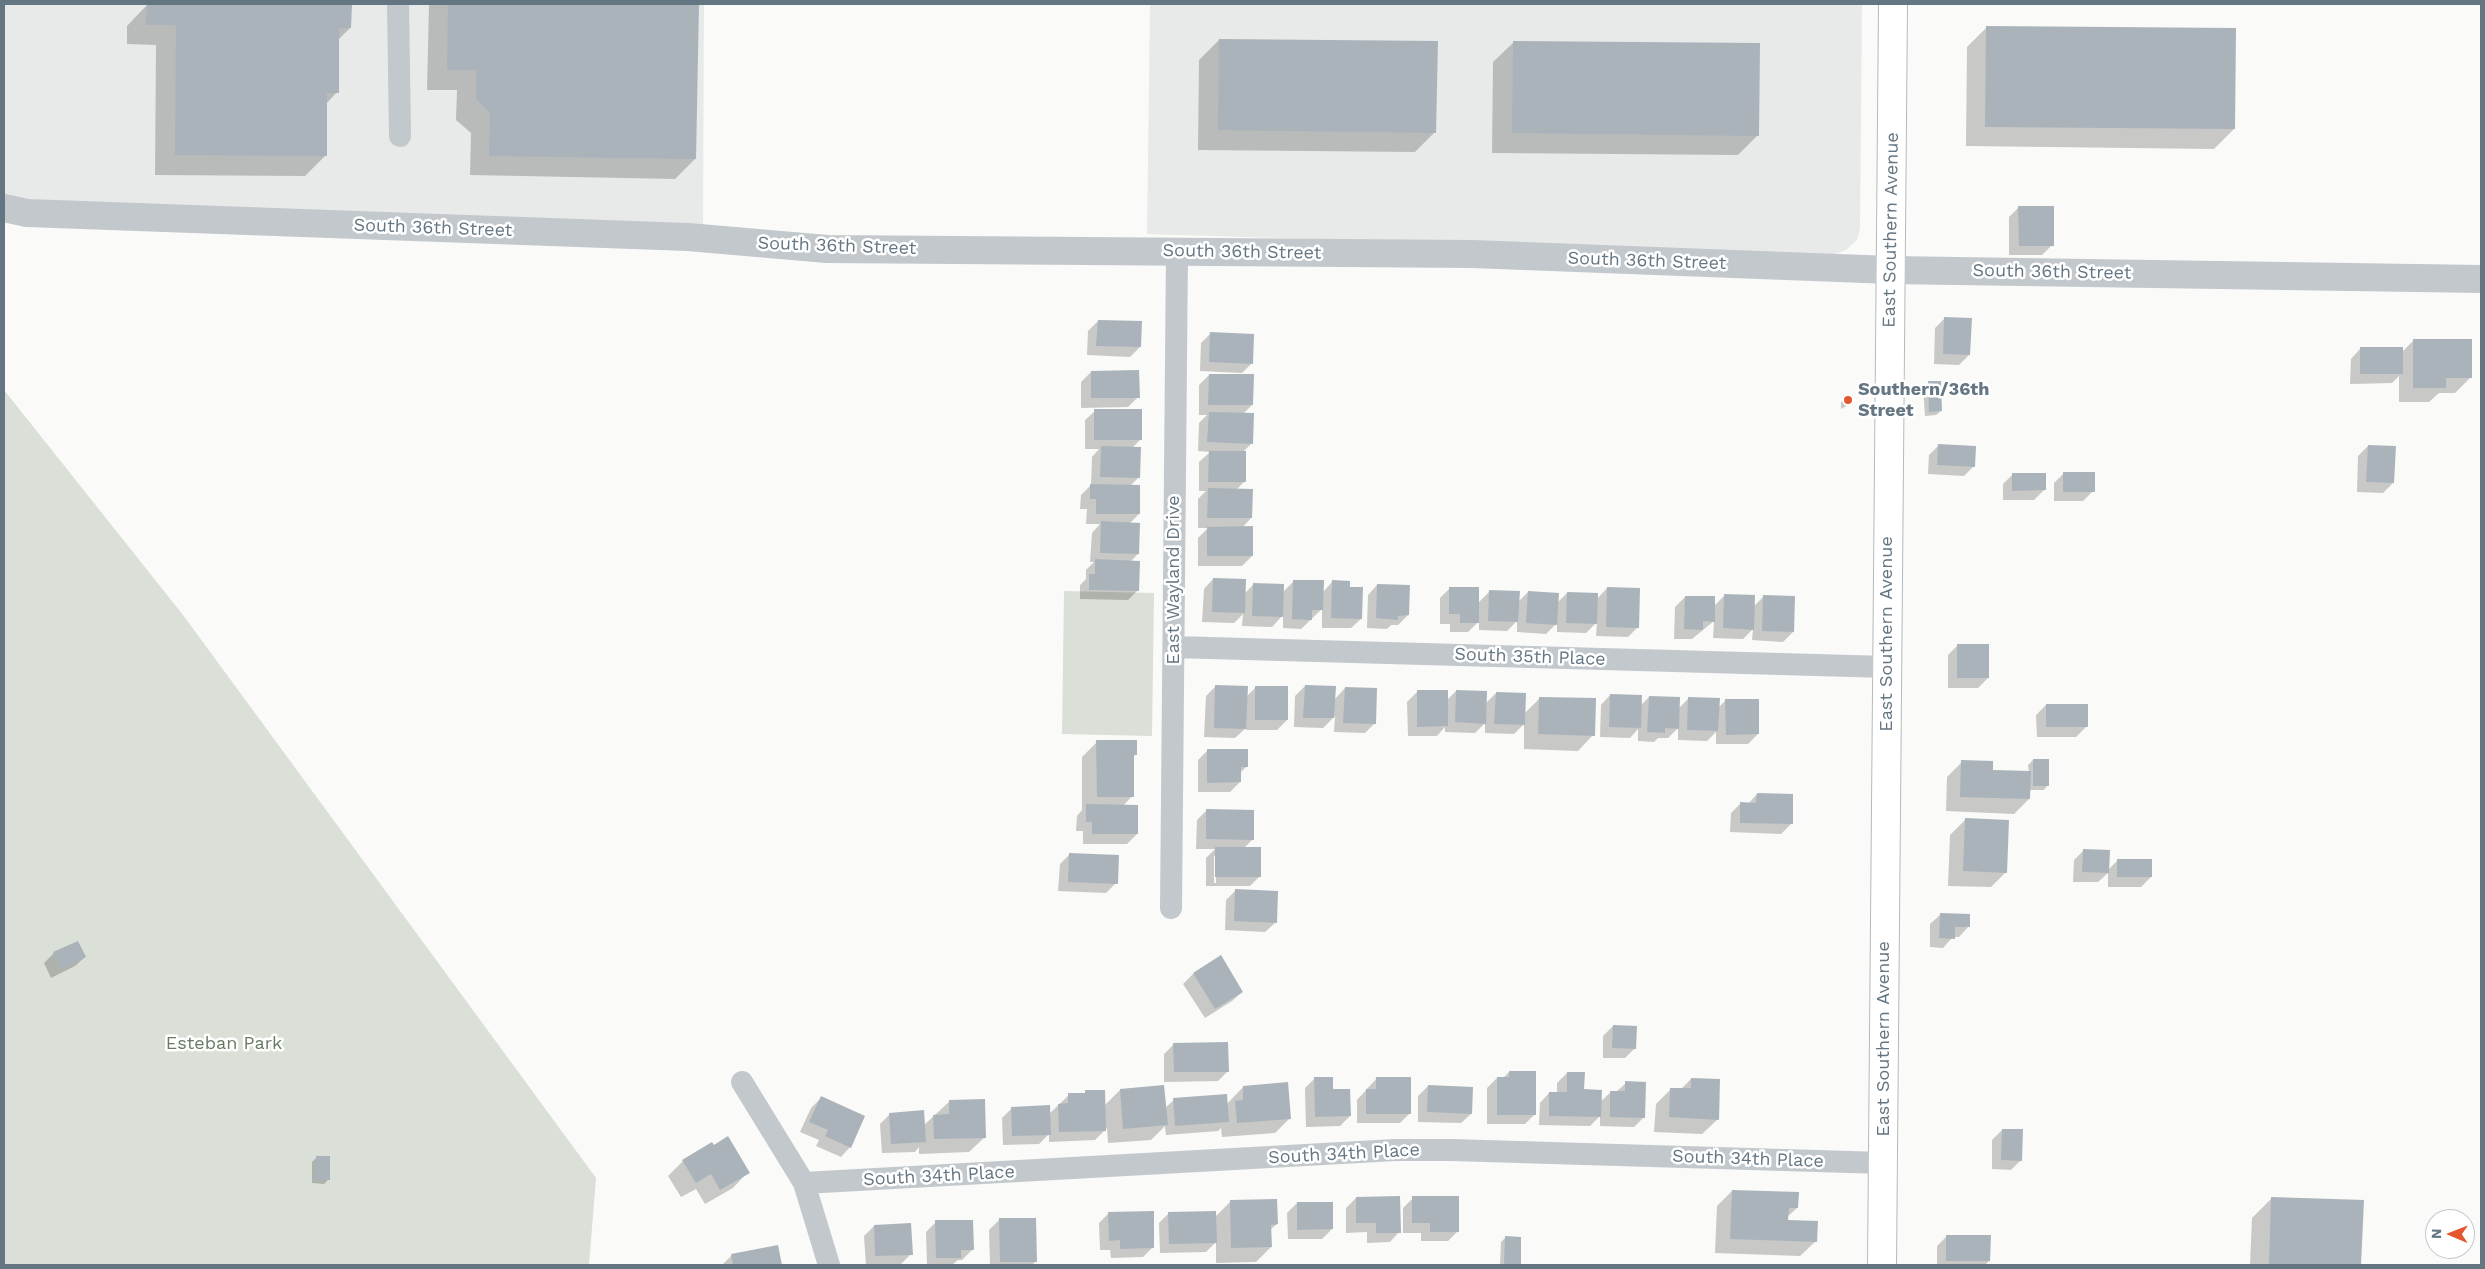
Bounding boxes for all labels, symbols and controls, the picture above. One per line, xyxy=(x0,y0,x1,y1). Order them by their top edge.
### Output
street label: East Southern Avenue xyxy=(1878,132,1904,328)
street label: South 36th Street xyxy=(353,214,513,242)
street label: South 36th Street xyxy=(757,232,917,260)
street label: South 36th Street xyxy=(1162,240,1322,264)
street label: South 36th Street xyxy=(1567,247,1727,275)
street label: South 36th Street xyxy=(1972,260,2132,284)
place label: Southern/36th Street xyxy=(1858,379,1990,422)
marker: Southern/36th Street xyxy=(1842,394,1854,406)
street label: East Wayland Drive xyxy=(1163,495,1185,665)
street label: East Southern Avenue xyxy=(1876,536,1898,732)
street label: South 35th Place xyxy=(1454,644,1606,670)
street label: East Southern Avenue xyxy=(1873,941,1895,1137)
park label: Esteban Park xyxy=(166,1033,282,1055)
street label: South 34th Place xyxy=(1268,1139,1420,1169)
street label: South 34th Place xyxy=(1672,1146,1824,1172)
street label: South 34th Place xyxy=(863,1161,1015,1191)
north arrow xyxy=(2425,1209,2475,1259)
text: N xyxy=(2428,1228,2444,1239)

